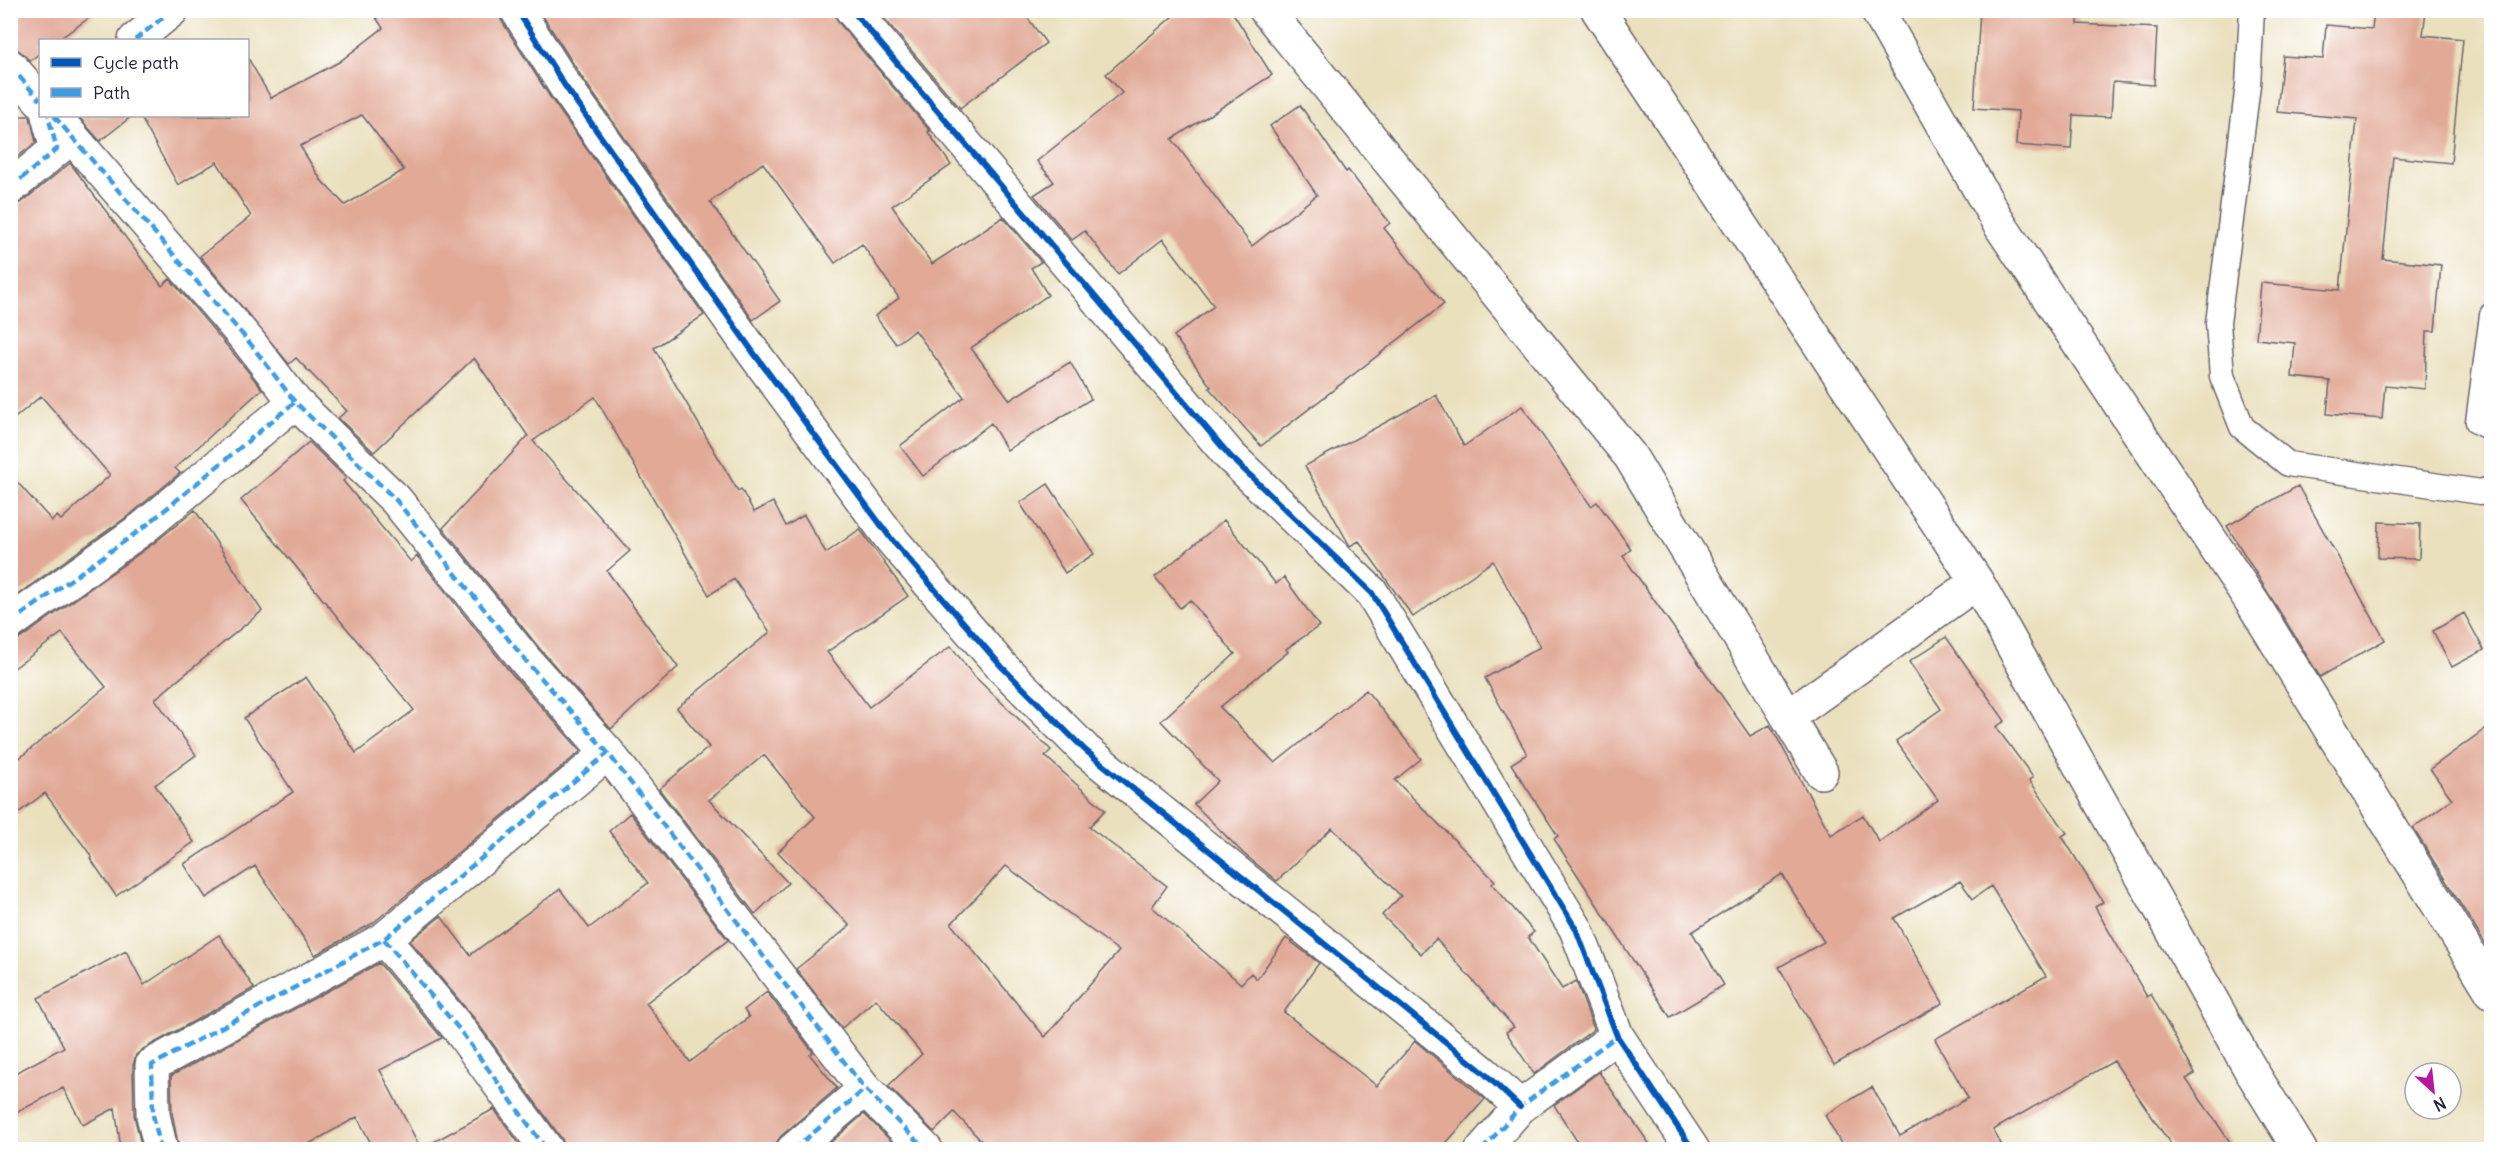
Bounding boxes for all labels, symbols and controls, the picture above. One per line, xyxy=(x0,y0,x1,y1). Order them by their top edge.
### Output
legend xyxy=(39,39,249,117)
text: Cycle path xyxy=(93,51,179,74)
text: Path xyxy=(93,81,130,104)
north arrow xyxy=(2403,1061,2463,1121)
text: N xyxy=(2430,1093,2449,1116)

